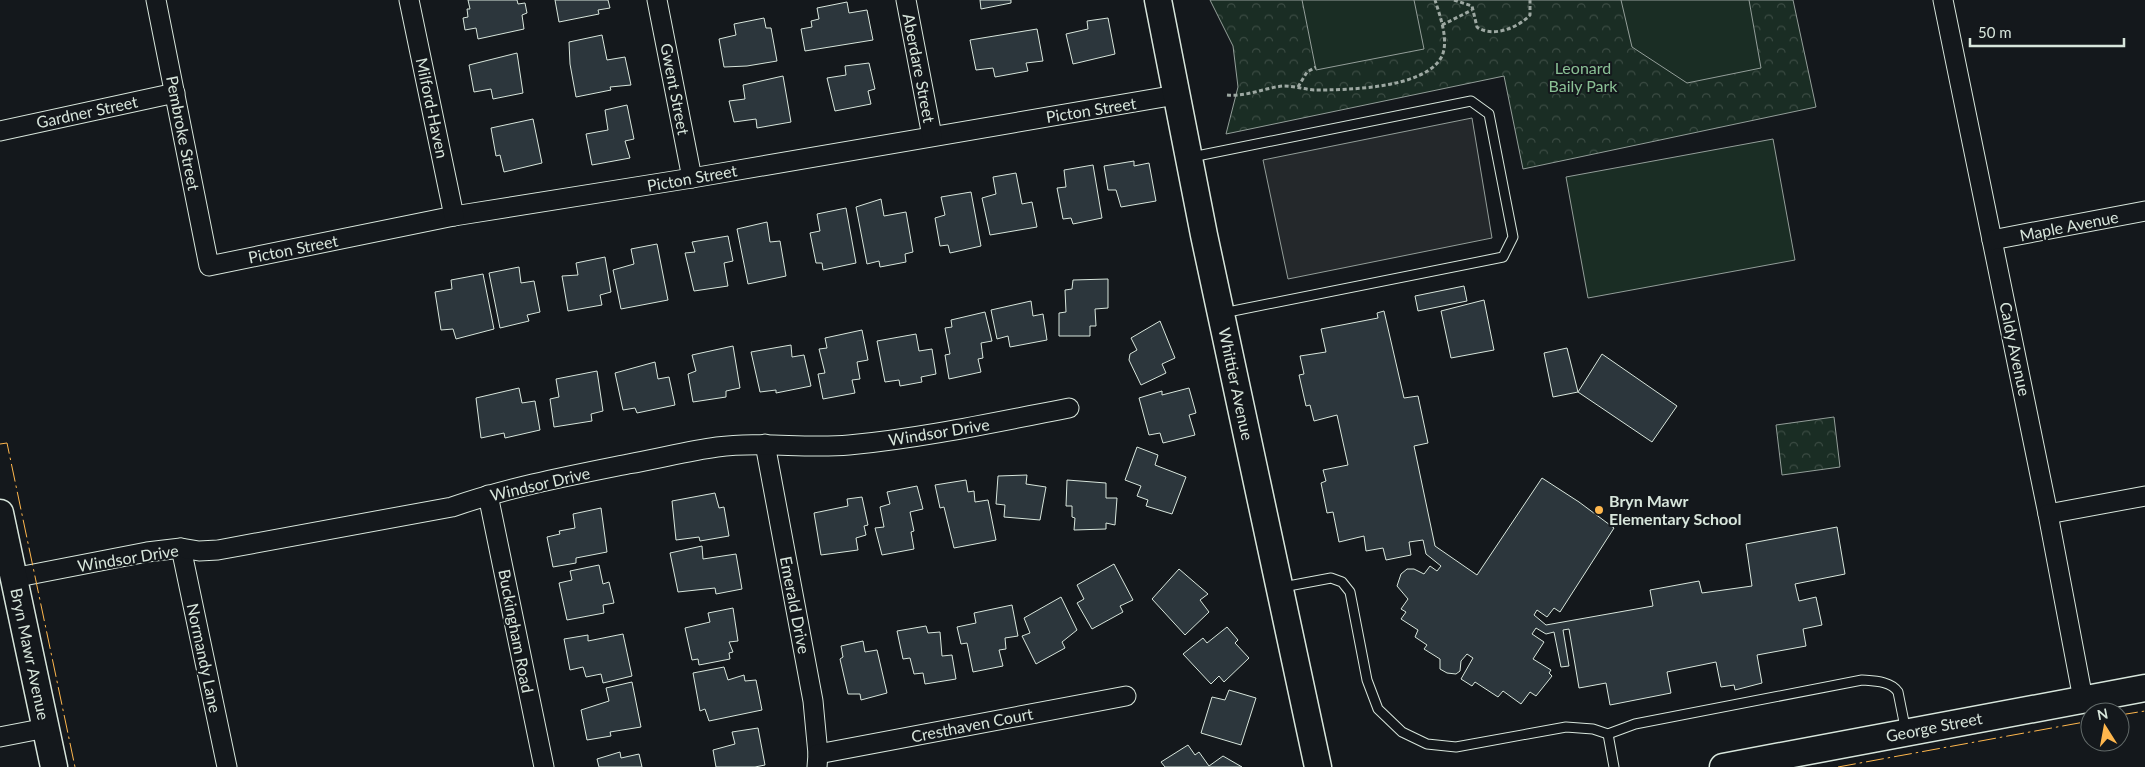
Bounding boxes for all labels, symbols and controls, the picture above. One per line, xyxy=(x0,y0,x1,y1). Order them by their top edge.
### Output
street label: Aberdare Street xyxy=(900,12,939,124)
scale bar xyxy=(1970,15,2124,47)
text: 50 m xyxy=(1978,23,2012,41)
street label: Gwent Street xyxy=(657,41,694,137)
street label: Milford-Haven xyxy=(413,56,452,160)
park label: Leonard Baily Park xyxy=(1549,58,1618,95)
street label: Pembroke Street xyxy=(163,74,204,192)
street label: Gardner Street xyxy=(34,91,140,132)
street label: Picton Street xyxy=(1045,93,1138,126)
street label: Picton Street xyxy=(645,160,739,195)
street label: Maple Avenue xyxy=(2018,207,2120,244)
street label: Picton Street xyxy=(246,230,340,267)
street label: Caldy Avenue xyxy=(1996,300,2035,398)
street label: Whittier Avenue xyxy=(1215,326,1258,442)
street label: Windsor Drive xyxy=(887,414,991,449)
street label: Windsor Drive xyxy=(488,463,592,504)
place label: Bryn Mawr Elementary School xyxy=(1609,491,1741,528)
marker: Bryn Mawr Elementary School xyxy=(1593,504,1605,516)
street label: Windsor Drive xyxy=(76,540,180,575)
street label: Emerald Drive xyxy=(777,554,814,655)
street label: Buckingham Road xyxy=(495,567,538,694)
street label: Bryn Mawr Avenue xyxy=(7,586,54,722)
street label: Normandy Lane xyxy=(184,601,225,714)
north arrow xyxy=(2080,702,2130,752)
street label: Cresthaven Court xyxy=(909,703,1035,746)
text: N xyxy=(2096,704,2109,723)
street label: George Street xyxy=(1884,708,1984,745)

